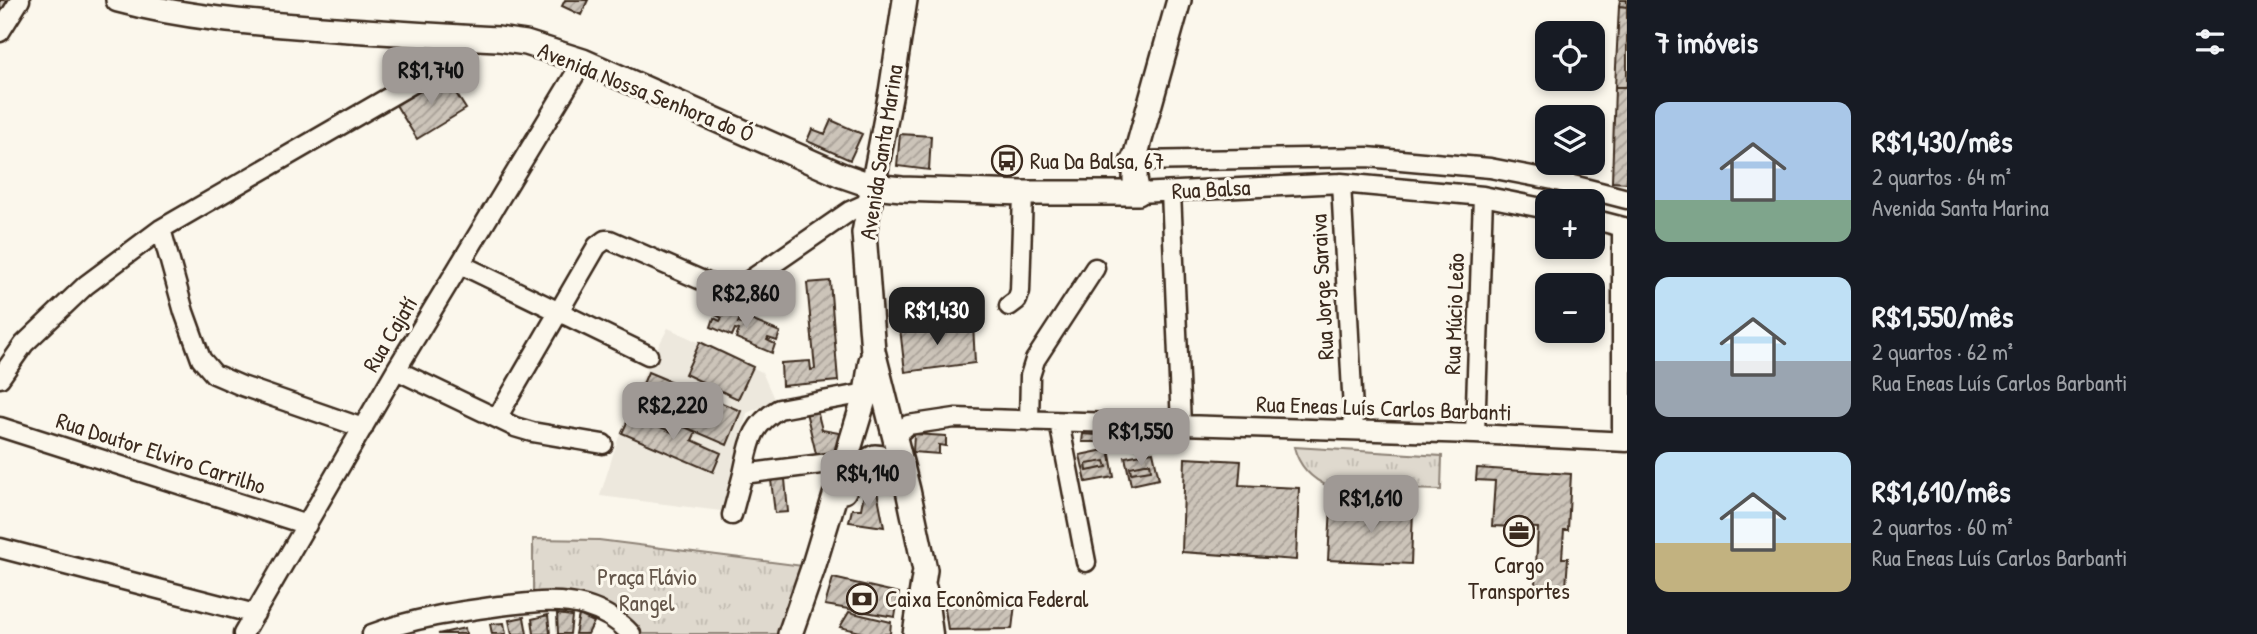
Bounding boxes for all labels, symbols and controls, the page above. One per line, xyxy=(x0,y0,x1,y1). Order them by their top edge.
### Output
map controls xyxy=(1535,21,1605,343)
button: locate xyxy=(1535,21,1605,91)
text: 7 imóveis xyxy=(1655,22,1758,62)
icon: filters xyxy=(2191,23,2229,61)
street label: Avenida Nossa Senhora do Ó xyxy=(534,34,759,149)
pin: R$1,740 xyxy=(366,48,496,107)
text: R$1,740 xyxy=(398,54,464,85)
street label: Avenida Santa Marina xyxy=(851,62,910,242)
button: layers xyxy=(1535,105,1605,175)
text: R$1,430/mês xyxy=(1872,121,2013,161)
icon: home xyxy=(1711,130,1795,214)
bus stop icon: Rua Da Balsa, 67 xyxy=(990,144,1024,178)
place label: Rua Da Balsa, 67 xyxy=(1030,145,1164,176)
text: 2 quartos · 64 m² xyxy=(1872,161,2011,192)
street label: Rua Balsa xyxy=(1171,171,1251,206)
button: + xyxy=(1535,189,1605,259)
text: Avenida Santa Marina xyxy=(1872,192,2049,223)
street label: Rua Jorge Saraiva xyxy=(1302,213,1341,361)
street label: Rua Múcio Leão xyxy=(1436,253,1471,375)
pin: R$2,860 xyxy=(681,270,811,330)
button: − xyxy=(1535,273,1605,343)
text: R$2,860 xyxy=(713,277,779,308)
pin: R$1,430 xyxy=(872,288,1002,347)
street label: Rua Cajatí xyxy=(355,290,424,377)
text: R$1,430 xyxy=(905,294,969,325)
text: R$1,550/mês xyxy=(1872,296,2013,336)
icon: home xyxy=(1711,305,1795,389)
text: 2 quartos · 62 m² xyxy=(1872,336,2013,367)
text: Rua Eneas Luís Carlos Barbanti xyxy=(1872,367,2127,398)
pin: R$2,220 xyxy=(608,382,738,442)
street label: Rua Eneas Luís Carlos Barbanti xyxy=(1256,388,1512,427)
text: R$2,220 xyxy=(638,389,708,420)
street label: Rua Doutor Elviro Carrilho xyxy=(53,404,270,501)
pin: R$1,550 xyxy=(1076,408,1206,468)
text: R$1,550 xyxy=(1109,415,1173,446)
pin: R$4,140 xyxy=(803,450,933,510)
text: R$4,140 xyxy=(837,457,899,488)
text: R$1,610/mês xyxy=(1872,471,2011,511)
pin: R$1,610 xyxy=(1306,476,1436,535)
icon: home xyxy=(1711,480,1795,564)
text: R$1,610 xyxy=(1340,482,1402,513)
text: 2 quartos · 60 m² xyxy=(1872,511,2013,542)
office icon: Cargo Transportes xyxy=(1502,514,1536,548)
text: Rua Eneas Luís Carlos Barbanti xyxy=(1872,542,2127,573)
place label: Cargo Transportes xyxy=(1468,549,1570,606)
park label: Praça Flávio Rangel xyxy=(597,561,697,618)
bank icon: Caixa Econômica Federal xyxy=(845,582,879,616)
place label: Caixa Econômica Federal xyxy=(885,583,1089,614)

